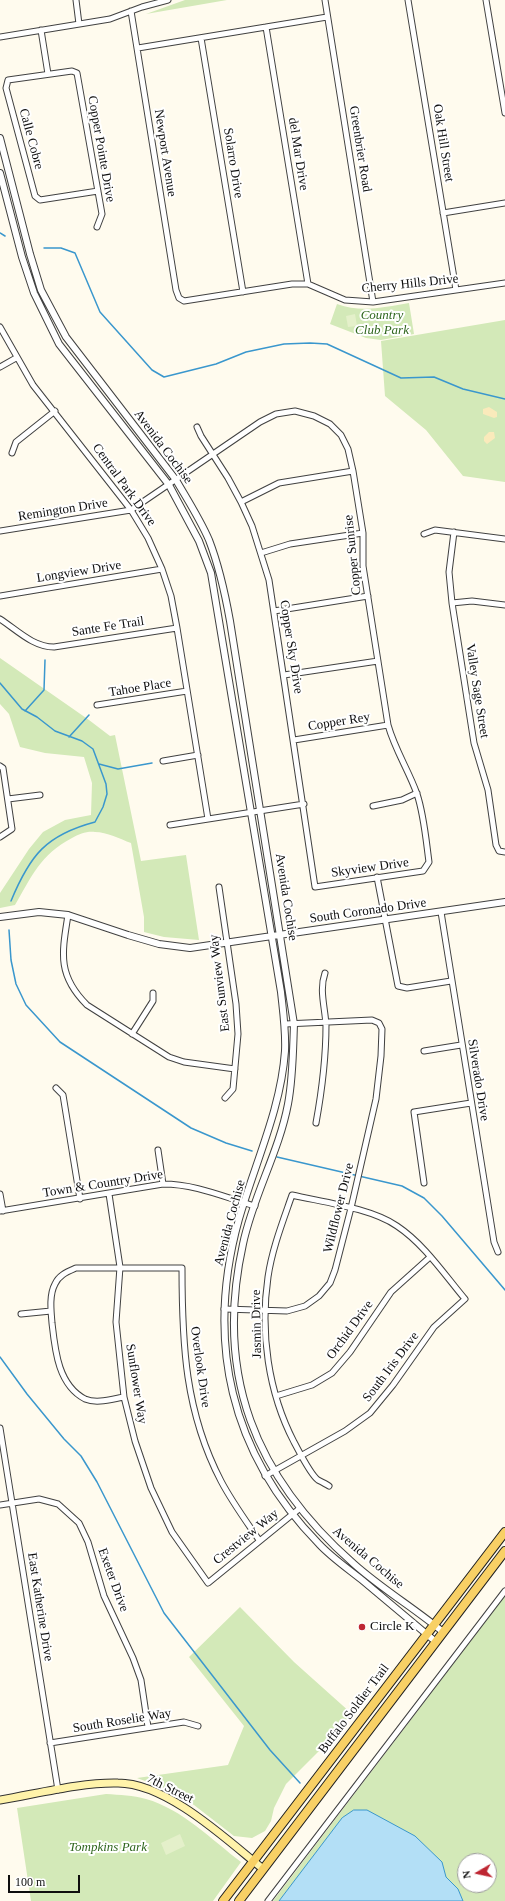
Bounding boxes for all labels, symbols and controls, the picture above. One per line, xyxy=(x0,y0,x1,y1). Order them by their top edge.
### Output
street label: Copper Pointe Drive xyxy=(84,95,118,203)
street label: Oak Hill Street xyxy=(429,103,457,183)
street label: Greenbrier Road xyxy=(345,105,375,193)
street label: Calle Cobre xyxy=(15,107,47,171)
street label: Newport Avenue xyxy=(150,108,180,198)
street label: del Mar Drive xyxy=(285,116,311,192)
street label: Solarro Drive xyxy=(220,127,246,199)
street label: Cherry Hills Drive xyxy=(361,271,459,297)
park label: Country Club Park xyxy=(355,308,409,339)
street label: Avenida Cochise xyxy=(130,407,196,487)
street label: Central Park Drive xyxy=(89,441,159,529)
street label: Remington Drive xyxy=(17,495,109,525)
street label: Copper Sunrise xyxy=(341,514,365,596)
street label: Longview Drive xyxy=(36,558,122,586)
street label: Copper Sky Drive xyxy=(276,599,306,695)
street label: Sante Fe Trail xyxy=(71,614,145,640)
street label: Valley Sage Street xyxy=(462,643,492,739)
street label: Tahoe Place xyxy=(108,675,172,701)
street label: Copper Rey xyxy=(307,709,371,735)
street label: Avenida Cochise xyxy=(271,852,301,942)
street label: Skyview Drive xyxy=(330,855,410,881)
street label: South Coronado Drive xyxy=(309,895,427,927)
street label: East Sunview Way xyxy=(206,933,234,1033)
street label: Silverado Drive xyxy=(464,1038,492,1122)
street label: Wildflower Drive xyxy=(320,1161,358,1255)
street label: Town & Country Drive xyxy=(42,1167,164,1201)
street label: Avenida Cochise xyxy=(211,1178,249,1268)
street label: Jasmin Drive xyxy=(249,1289,265,1359)
street label: Orchid Drive xyxy=(323,1298,377,1362)
street label: Overlook Drive xyxy=(187,1325,213,1409)
street label: South Iris Drive xyxy=(360,1329,422,1405)
street label: Sunflower Way xyxy=(122,1343,150,1425)
street label: Crestview Way xyxy=(210,1506,282,1568)
street label: Avenida Cochise xyxy=(329,1524,407,1592)
street label: Exeter Drive xyxy=(94,1546,132,1614)
street label: East Katherine Drive xyxy=(24,1552,56,1662)
place label: Circle K xyxy=(370,1619,414,1635)
marker: Circle K xyxy=(357,1622,367,1632)
street label: Buffalo Soldier Trail xyxy=(315,1661,393,1757)
street label: South Roselie Way xyxy=(72,1706,172,1736)
street label: 7th Street xyxy=(144,1771,196,1807)
park label: Tompkins Park xyxy=(69,1840,147,1856)
north arrow xyxy=(457,1853,497,1893)
scale bar xyxy=(10,1867,82,1893)
text: N xyxy=(460,1870,473,1880)
text: 100 m xyxy=(15,1875,45,1889)

